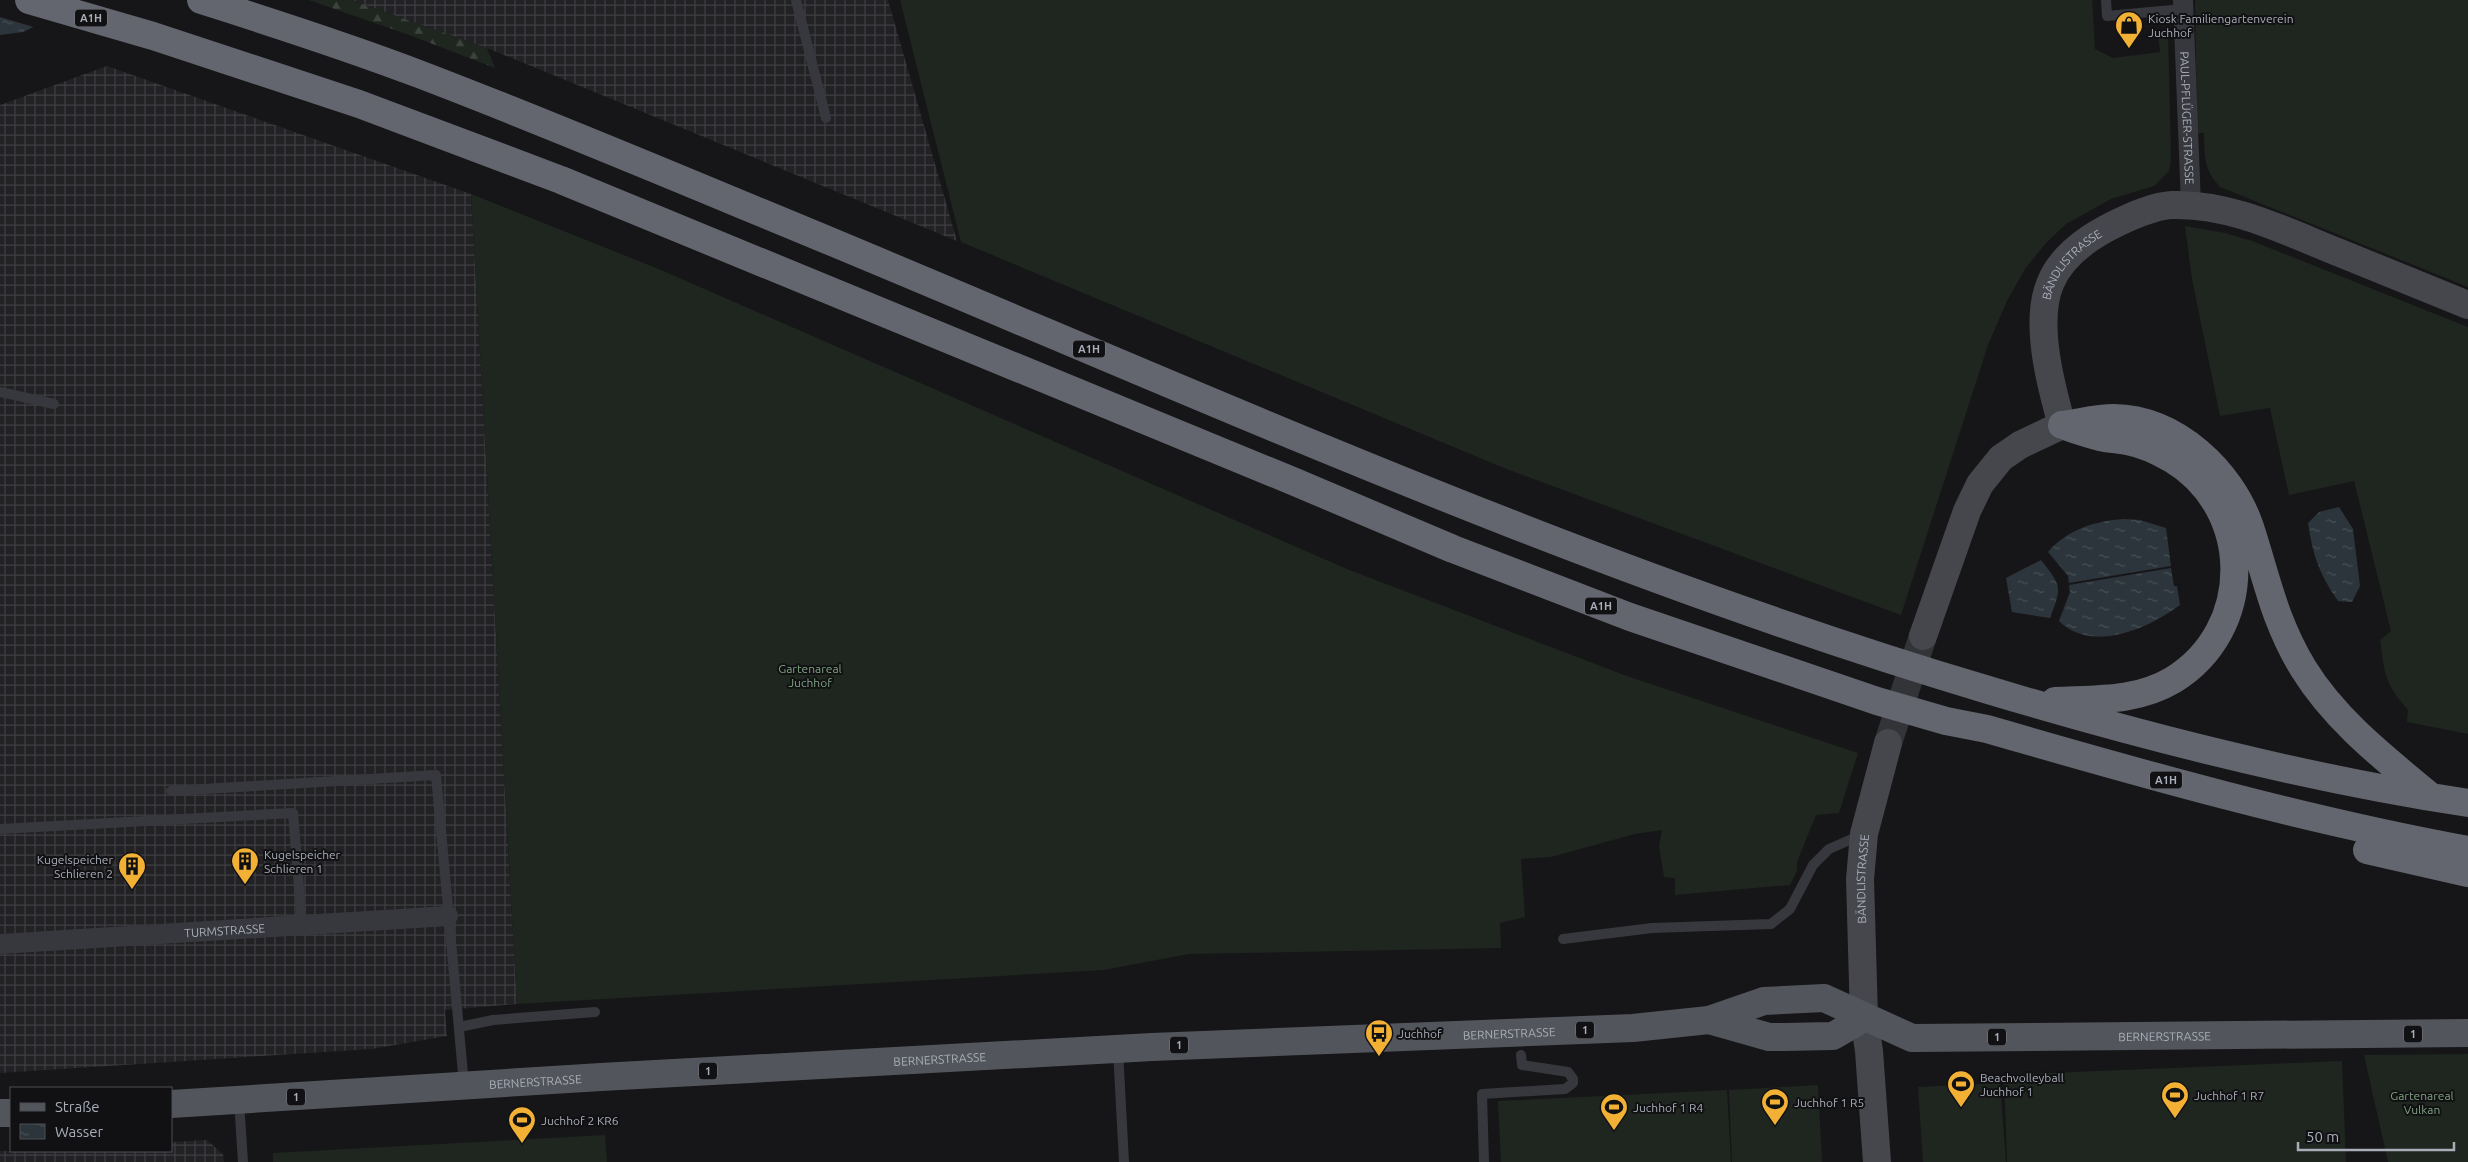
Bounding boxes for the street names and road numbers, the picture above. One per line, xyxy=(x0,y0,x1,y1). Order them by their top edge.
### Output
road number: A1H xyxy=(75,10,107,27)
street label: PAUL-PFLÜGER-STRASSE xyxy=(2179,51,2197,185)
street label: BÄNDLISTRASSE xyxy=(2039,226,2104,301)
road number: A1H xyxy=(1073,340,1105,358)
road number: A1H xyxy=(1585,598,1617,614)
road number: A1H xyxy=(2150,772,2182,788)
street label: BÄNDLISTRASSE xyxy=(1853,833,1870,924)
street label: TURMSTRASSE xyxy=(184,921,266,939)
road number: 1 xyxy=(1576,1022,1594,1038)
street label: BERNERSTRASSE xyxy=(1462,1025,1556,1041)
road number: 1 xyxy=(2404,1026,2422,1042)
road number: 1 xyxy=(1988,1028,2006,1046)
street label: BERNERSTRASSE xyxy=(2118,1029,2211,1043)
road number: 1 xyxy=(1170,1036,1188,1054)
street label: BERNERSTRASSE xyxy=(893,1050,987,1068)
road number: 1 xyxy=(699,1062,717,1080)
street label: BERNERSTRASSE xyxy=(489,1072,582,1091)
road number: 1 xyxy=(287,1088,305,1106)

